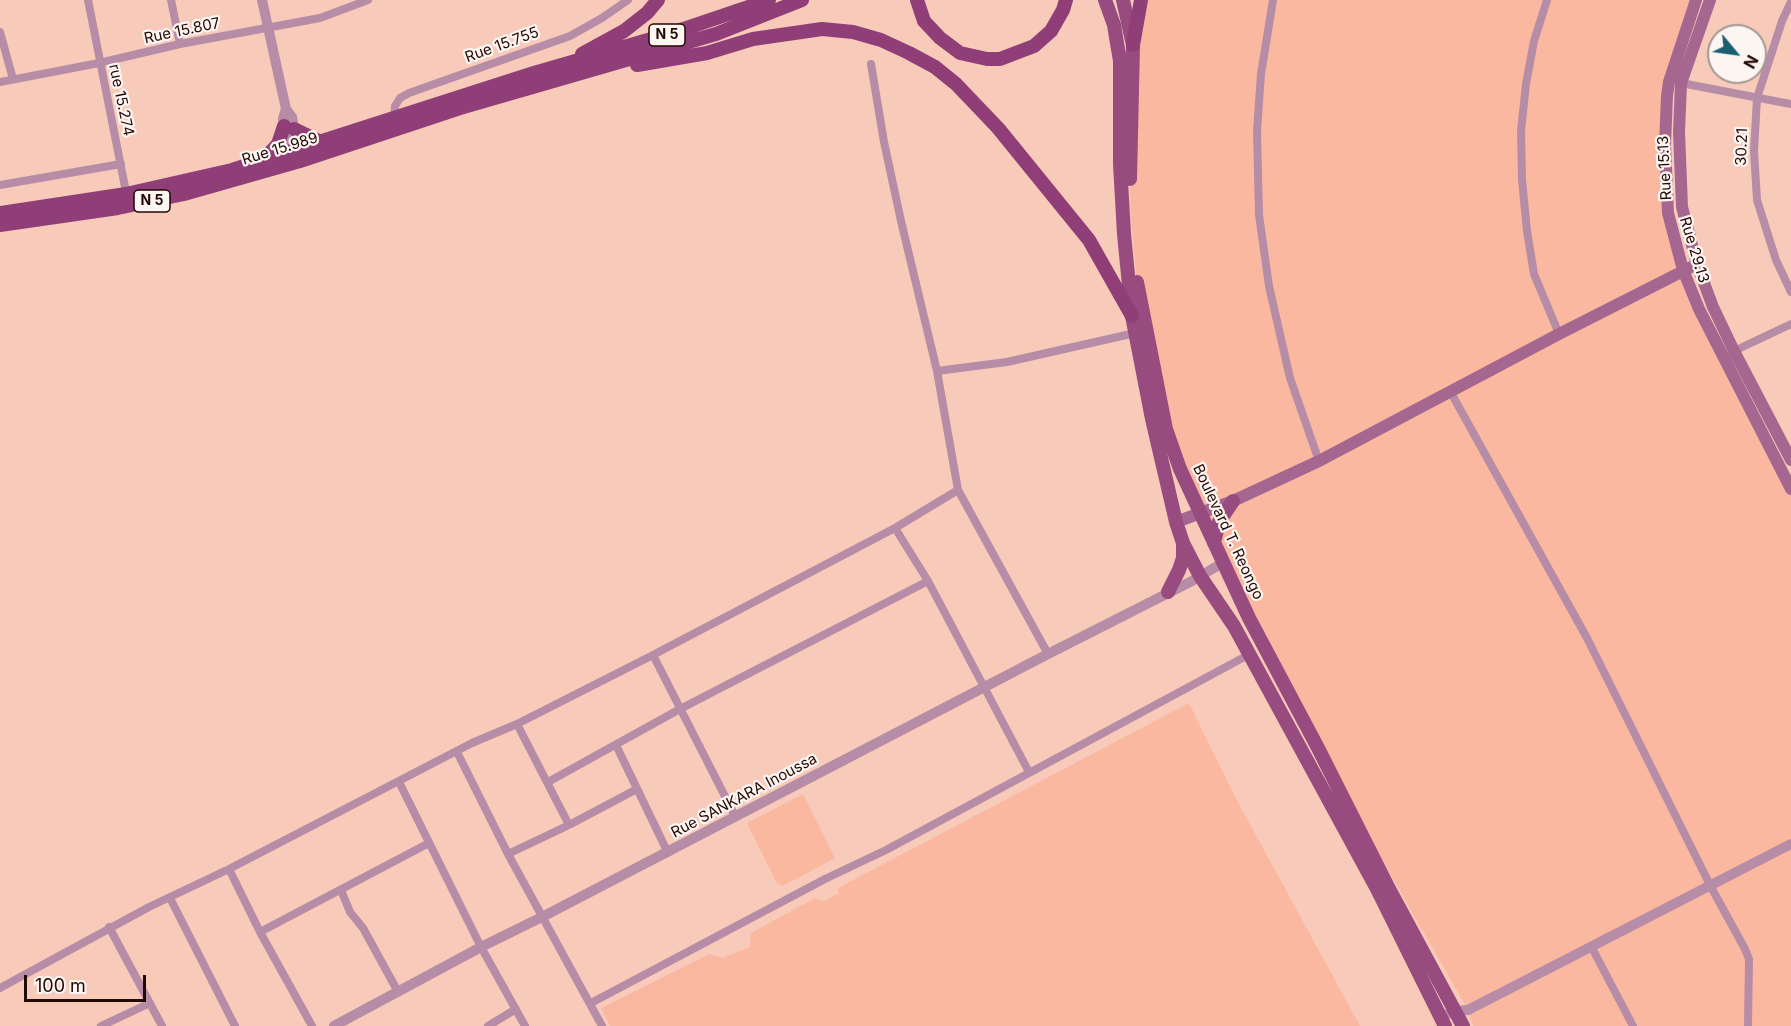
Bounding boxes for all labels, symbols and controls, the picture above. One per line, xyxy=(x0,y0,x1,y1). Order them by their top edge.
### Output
street label: Rue 15.807 xyxy=(142,14,222,48)
street label: Rue 15.755 xyxy=(463,23,541,67)
road number: N 5 xyxy=(649,24,685,46)
north arrow xyxy=(1707,24,1767,84)
text: N xyxy=(1739,52,1763,72)
street label: rue 15.274 xyxy=(105,62,137,138)
street label: 30.21 xyxy=(1732,128,1752,166)
street label: Rue 15.989 xyxy=(240,129,320,169)
street label: Rue 15.13 xyxy=(1654,135,1676,201)
road number: N 5 xyxy=(134,190,170,212)
street label: Rue 29.13 xyxy=(1675,215,1713,285)
street label: Boulevard T. Reongo xyxy=(1189,461,1267,603)
street label: Rue SANKARA Inoussa xyxy=(668,750,820,842)
scale bar xyxy=(27,963,148,1001)
text: 100 m xyxy=(35,975,86,996)

